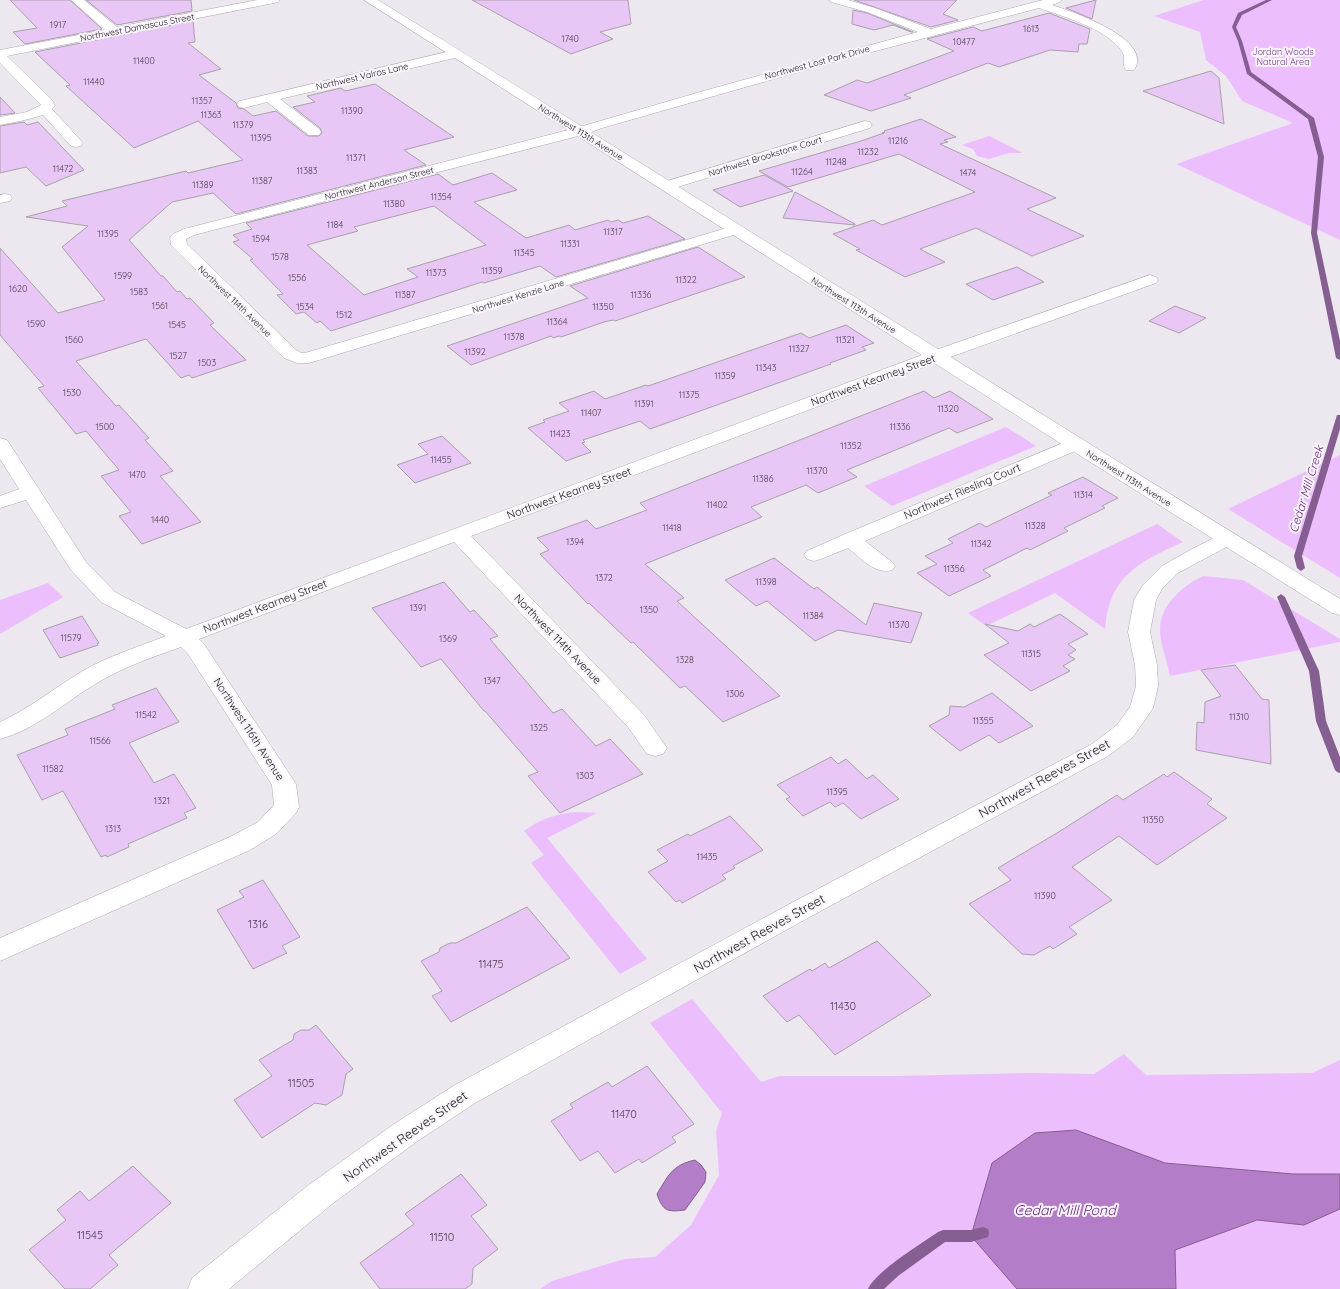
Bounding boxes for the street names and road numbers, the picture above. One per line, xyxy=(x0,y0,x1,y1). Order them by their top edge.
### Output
street label: Northwest Damascus Street xyxy=(79,11,195,43)
street label: Northwest Lost Park Drive xyxy=(763,43,871,81)
street label: Northwest Valros Lane xyxy=(315,60,409,92)
street label: Northwest 113th Avenue xyxy=(537,101,625,163)
street label: Northwest Brookstone Court xyxy=(707,133,823,179)
street label: Northwest Anderson Street xyxy=(323,164,435,202)
street label: Northwest 114th Avenue xyxy=(196,263,274,339)
street label: Northwest 113th Avenue xyxy=(810,274,898,336)
street label: Northwest Kenzie Lane xyxy=(471,277,565,315)
street label: Northwest Kearney Street xyxy=(809,351,937,409)
street label: Northwest 113th Avenue xyxy=(1085,447,1173,509)
street label: Northwest Riesling Court xyxy=(902,460,1023,522)
street label: Northwest Kearney Street xyxy=(505,464,633,522)
street label: Northwest Kearney Street xyxy=(201,576,329,636)
street label: Northwest 114th Avenue xyxy=(511,591,605,687)
street label: Northwest 116th Avenue xyxy=(210,675,288,783)
street label: Northwest Reeves Street xyxy=(975,735,1113,821)
street label: Northwest Reeves Street xyxy=(690,890,828,976)
street label: Northwest Reeves Street xyxy=(340,1087,470,1185)

